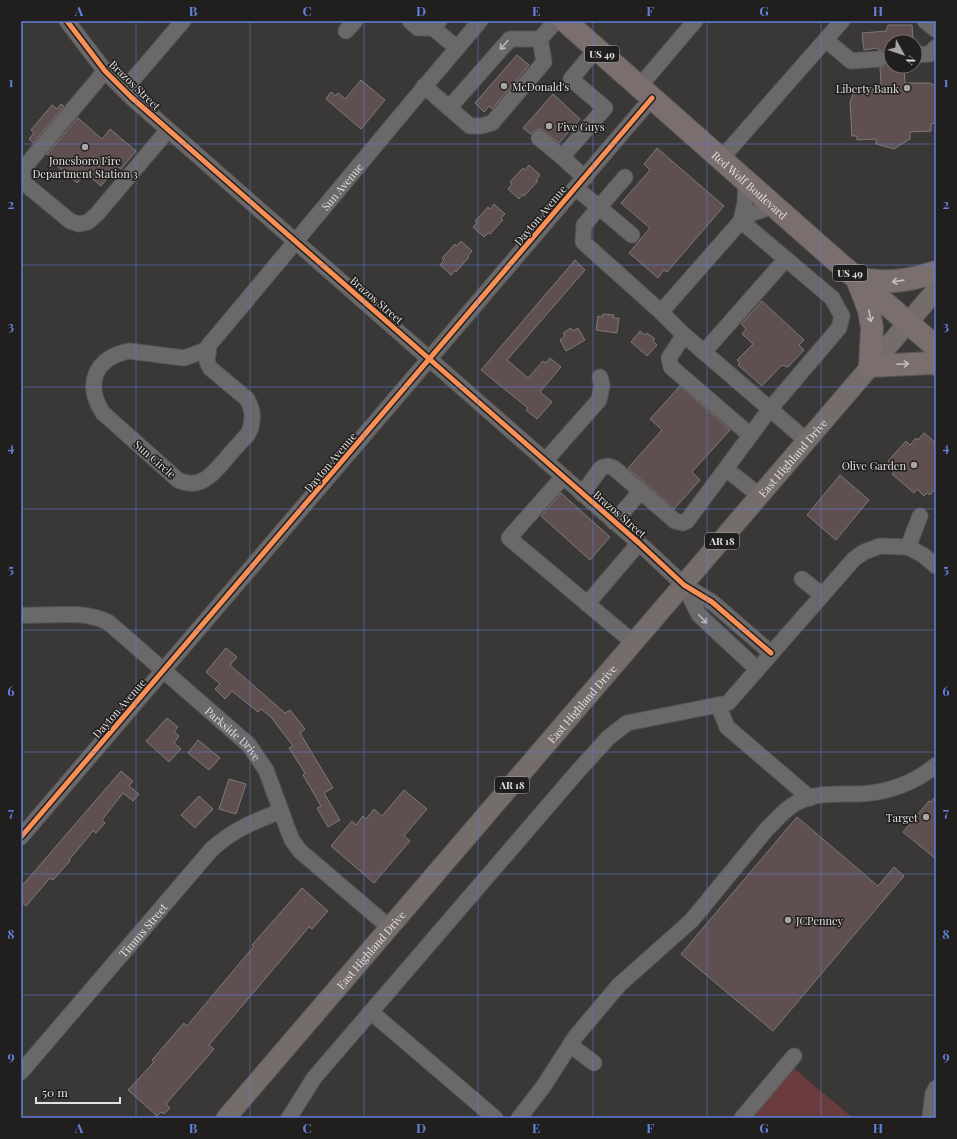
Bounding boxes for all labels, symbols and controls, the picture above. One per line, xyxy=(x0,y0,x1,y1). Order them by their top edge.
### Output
text: A xyxy=(74,2,84,19)
text: B xyxy=(189,2,198,19)
text: C xyxy=(302,2,312,19)
text: D xyxy=(416,2,426,19)
text: E xyxy=(532,2,540,19)
text: F xyxy=(646,2,654,19)
text: G xyxy=(759,2,769,19)
text: H xyxy=(873,2,883,19)
north arrow xyxy=(883,34,923,74)
one-way arrow xyxy=(500,40,509,50)
road number: US 49 xyxy=(585,46,619,62)
text: N xyxy=(903,53,919,69)
street label: Brazos Street xyxy=(106,57,164,113)
text: 1 xyxy=(9,73,14,90)
text: 1 xyxy=(944,73,949,90)
place label: McDonald's xyxy=(512,79,569,94)
marker: McDonald's xyxy=(499,81,509,91)
place label: Liberty Bank xyxy=(836,81,899,96)
marker: Liberty Bank xyxy=(902,83,912,93)
place label: Five Guys xyxy=(557,119,605,134)
marker: Five Guys xyxy=(544,121,554,131)
marker: Jonesboro Fire Department Station 3 xyxy=(80,142,90,152)
street label: Red Wolf Boulevard xyxy=(709,147,791,222)
place label: Jonesboro Fire Department Station 3 xyxy=(32,153,138,181)
street label: Sun Avenue xyxy=(317,159,366,213)
street label: Dayton Avenue xyxy=(510,182,570,248)
text: 2 xyxy=(8,195,15,212)
text: 2 xyxy=(943,195,950,212)
road number: US 49 xyxy=(833,265,867,281)
street label: Brazos Street xyxy=(347,273,407,327)
one-way arrow xyxy=(892,277,905,285)
one-way arrow xyxy=(866,309,874,322)
text: 3 xyxy=(8,317,14,334)
text: 3 xyxy=(943,317,949,334)
one-way arrow xyxy=(896,360,909,367)
street label: East Highland Drive xyxy=(754,415,830,500)
street label: Dayton Avenue xyxy=(300,429,360,495)
street label: Sun Circle xyxy=(131,437,180,482)
text: 4 xyxy=(8,438,15,455)
text: 4 xyxy=(943,438,950,455)
place label: Olive Garden xyxy=(842,458,906,473)
marker: Olive Garden xyxy=(909,460,919,470)
street label: Brazos Street xyxy=(590,487,650,541)
road number: AR 18 xyxy=(705,533,739,549)
text: 5 xyxy=(8,560,14,577)
text: 5 xyxy=(943,560,949,577)
one-way arrow xyxy=(699,614,708,624)
street label: East Highland Drive xyxy=(544,661,620,746)
street label: Dayton Avenue xyxy=(89,675,149,741)
text: 6 xyxy=(7,682,15,699)
text: 6 xyxy=(942,682,950,699)
street label: Parkside Drive xyxy=(202,703,265,764)
road number: AR 18 xyxy=(495,777,529,793)
text: 7 xyxy=(8,803,14,820)
text: 7 xyxy=(943,803,949,820)
place label: Target xyxy=(886,810,918,825)
marker: Target xyxy=(921,812,931,822)
street label: Timms Street xyxy=(115,900,170,960)
street label: East Highland Drive xyxy=(333,907,409,992)
place label: JCPenney xyxy=(795,913,844,928)
marker: JCPenney xyxy=(783,915,793,925)
text: 8 xyxy=(7,925,15,942)
text: 8 xyxy=(942,925,950,942)
text: 9 xyxy=(7,1047,15,1064)
text: 9 xyxy=(942,1047,950,1064)
scale bar xyxy=(36,1079,120,1105)
text: 50 m xyxy=(42,1084,68,1100)
text: A xyxy=(74,1119,84,1136)
text: B xyxy=(189,1119,198,1136)
text: C xyxy=(302,1119,312,1136)
text: D xyxy=(416,1119,426,1136)
text: E xyxy=(532,1119,540,1136)
text: F xyxy=(646,1119,654,1136)
text: G xyxy=(759,1119,769,1136)
text: H xyxy=(873,1119,883,1136)

